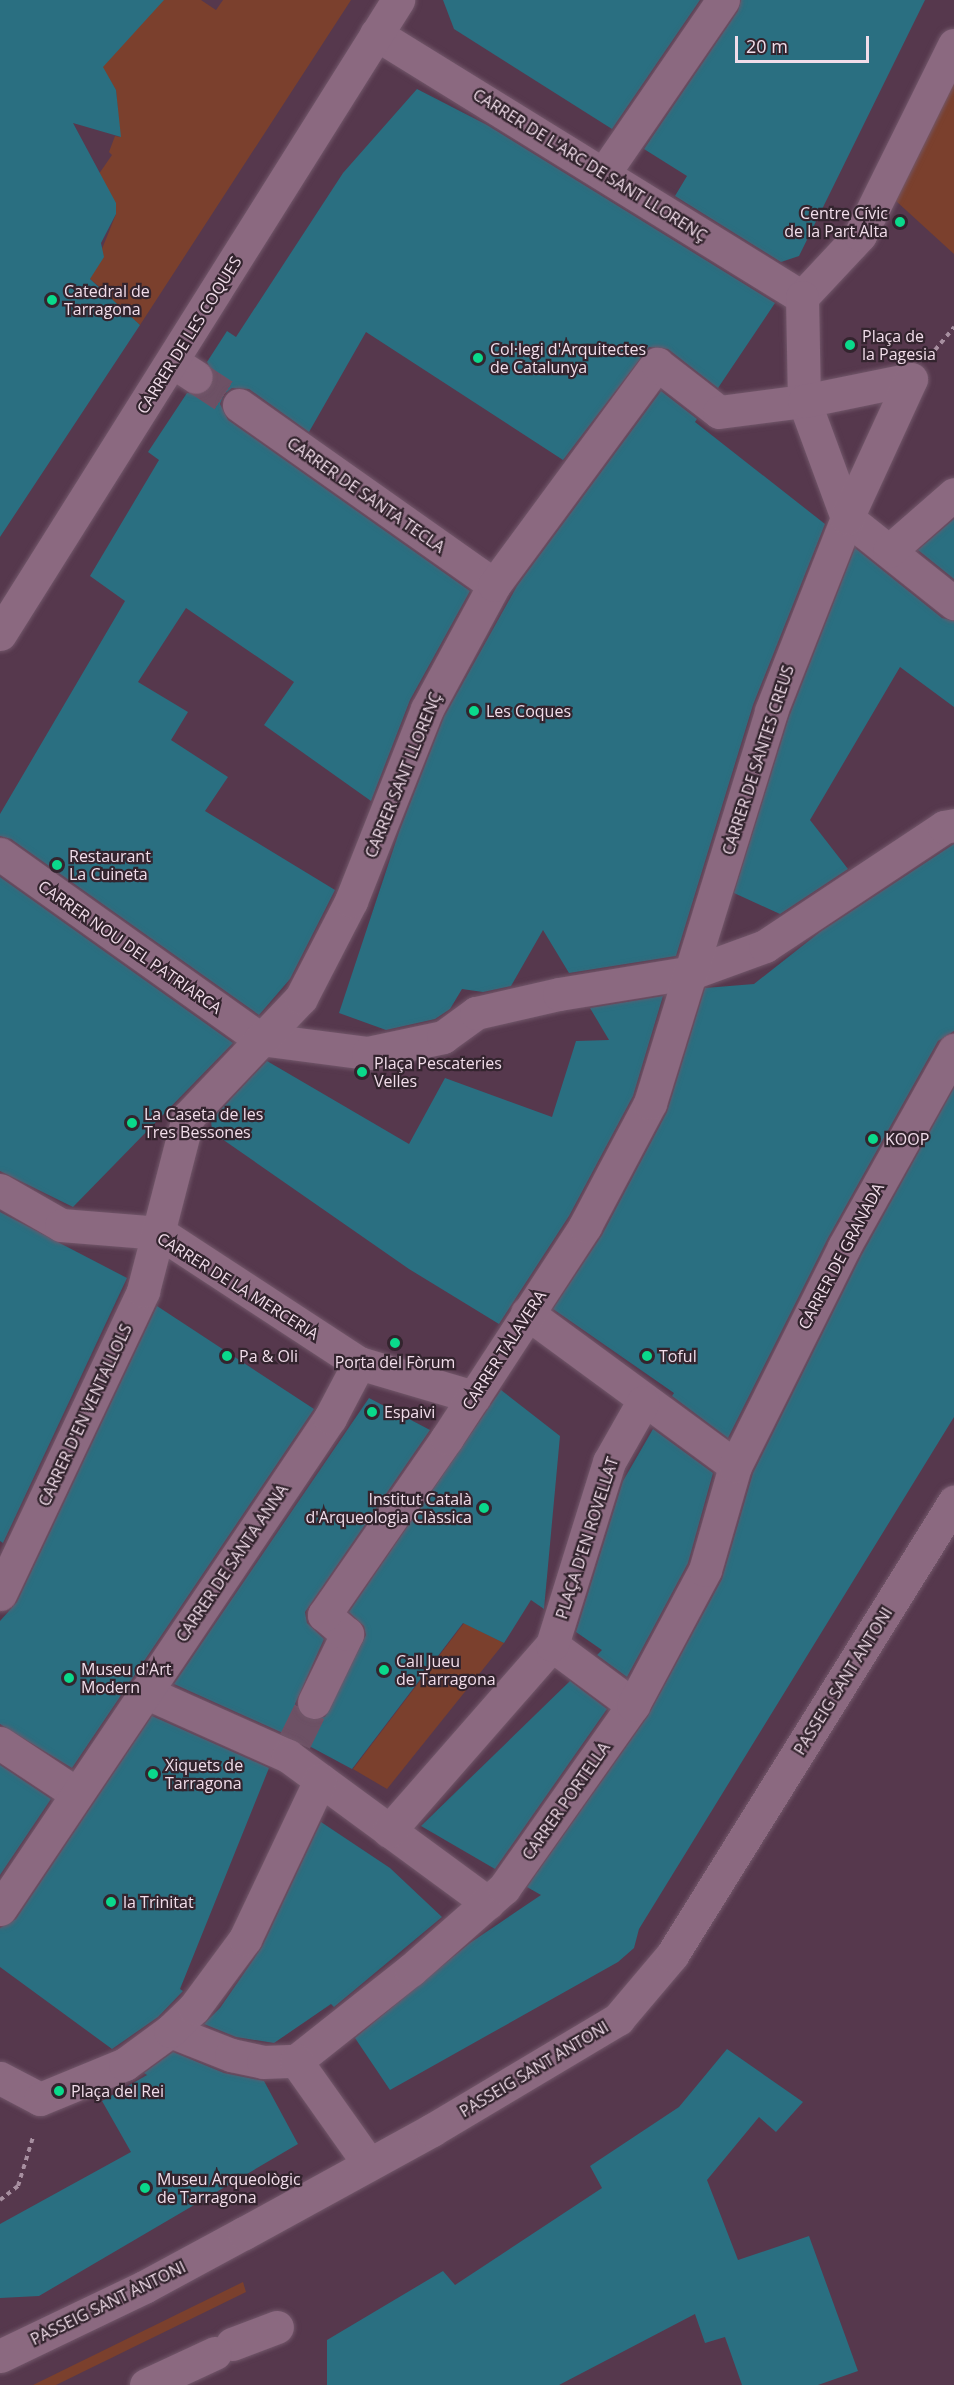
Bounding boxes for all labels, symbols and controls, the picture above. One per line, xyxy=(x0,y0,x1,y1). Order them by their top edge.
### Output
scale bar xyxy=(738,24,872,62)
text: 20 m xyxy=(746,34,788,58)
street label: CARRER DE L'ARC DE SANT LLORENÇ xyxy=(469,85,711,245)
place label: Centre Cívic de la Part Alta xyxy=(784,203,888,241)
marker: Centre Cívic de la Part Alta xyxy=(893,215,907,229)
street label: CARRER DE LES COQUES xyxy=(133,253,245,417)
place label: Catedral de Tarragona xyxy=(64,281,150,319)
marker: Catedral de Tarragona xyxy=(45,293,59,307)
place label: Plaça de la Pagesia xyxy=(862,326,936,364)
marker: Plaça de la Pagesia xyxy=(843,338,857,352)
place label: Col·legi d'Arquitectes de Catalunya xyxy=(490,339,646,377)
marker: Col·legi d'Arquitectes de Catalunya xyxy=(471,351,485,365)
street label: CARRER DE SANTA TECLA xyxy=(284,433,448,557)
street label: CARRER DE SANTES CREUS xyxy=(718,663,798,857)
street label: CARRER SANT LLORENÇ xyxy=(361,689,445,861)
place label: Les Coques xyxy=(486,701,571,721)
marker: Les Coques xyxy=(467,704,481,718)
place label: Restaurant La Cuineta xyxy=(69,846,151,884)
marker: Restaurant La Cuineta xyxy=(50,858,64,872)
street label: CARRER NOU DEL PATRIARCA xyxy=(35,876,225,1018)
place label: Plaça Pescateries Velles xyxy=(374,1053,502,1091)
marker: Plaça Pescateries Velles xyxy=(355,1065,369,1079)
place label: La Caseta de les Tres Bessones xyxy=(144,1104,263,1142)
marker: La Caseta de les Tres Bessones xyxy=(125,1116,139,1130)
place label: KOOP xyxy=(885,1129,929,1149)
marker: KOOP xyxy=(866,1132,880,1146)
street label: CARRER DE GRANADA xyxy=(794,1180,888,1332)
street label: CARRER DE LA MERCERIA xyxy=(154,1228,322,1344)
street label: CARRER TALAVERA xyxy=(458,1287,550,1413)
street label: CARRER D'EN VENTALLOLS xyxy=(34,1321,136,1509)
marker: Porta del Fòrum xyxy=(388,1336,402,1350)
place label: Pa & Oli xyxy=(239,1346,298,1366)
place label: Toful xyxy=(659,1346,697,1366)
marker: Pa & Oli xyxy=(220,1349,234,1363)
marker: Toful xyxy=(640,1349,654,1363)
place label: Porta del Fòrum xyxy=(335,1352,455,1372)
place label: Espaivi xyxy=(384,1402,435,1422)
marker: Espaivi xyxy=(365,1405,379,1419)
street label: PLAÇA D'EN ROVELLAT xyxy=(552,1455,622,1621)
street label: CARRER DE SANTA ANNA xyxy=(172,1481,292,1645)
place label: Institut Català d'Arqueologia Clàssica xyxy=(306,1489,472,1527)
marker: Institut Català d'Arqueologia Clàssica xyxy=(477,1501,491,1515)
street label: PASSEIG SANT ANTONI xyxy=(790,1604,896,1758)
place label: Call Jueu de Tarragona xyxy=(396,1651,496,1689)
place label: Museu d'Art Modern xyxy=(81,1659,171,1697)
marker: Call Jueu de Tarragona xyxy=(377,1663,391,1677)
marker: Museu d'Art Modern xyxy=(62,1671,76,1685)
street label: CARRER PORTELLA xyxy=(518,1738,614,1864)
place label: Xiquets de Tarragona xyxy=(165,1755,243,1793)
marker: Xiquets de Tarragona xyxy=(146,1767,160,1781)
place label: la Trinitat xyxy=(123,1892,194,1912)
marker: la Trinitat xyxy=(104,1895,118,1909)
street label: PASSEIG SANT ANTONI xyxy=(456,2017,612,2121)
place label: Plaça del Rei xyxy=(71,2081,164,2101)
marker: Plaça del Rei xyxy=(52,2084,66,2098)
place label: Museu Arqueològic de Tarragona xyxy=(157,2169,301,2207)
marker: Museu Arqueològic de Tarragona xyxy=(138,2181,152,2195)
street label: PASSEIG SANT ANTONI xyxy=(27,2257,189,2349)

